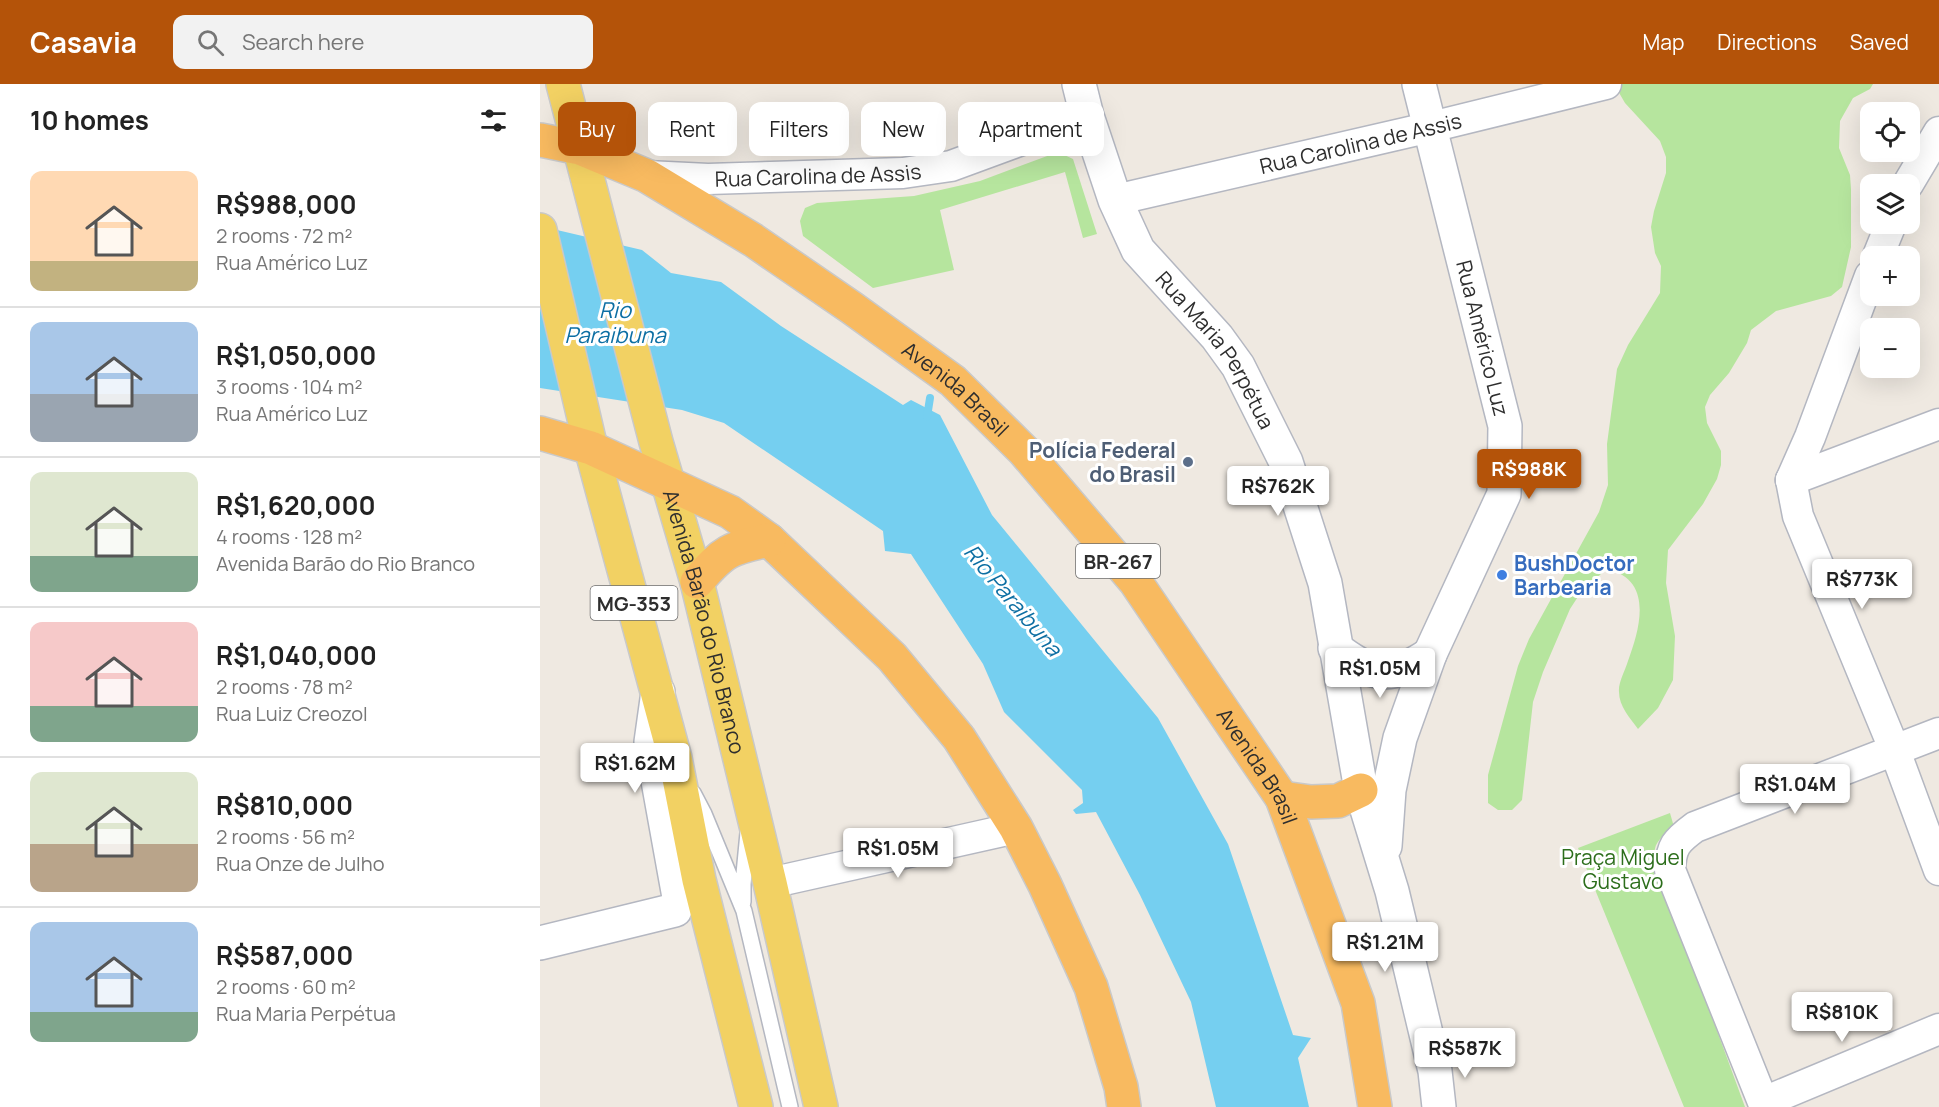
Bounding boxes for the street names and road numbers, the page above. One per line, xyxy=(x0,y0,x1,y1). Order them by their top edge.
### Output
street label: Rua Carolina de Assis xyxy=(1257,106,1464,180)
street label: Rua Carolina de Assis xyxy=(714,157,923,193)
street label: Rua Américo Luz xyxy=(1450,257,1516,419)
street label: Rua Maria Perpétua xyxy=(1150,265,1281,434)
street label: Avenida Brasil xyxy=(897,335,1015,443)
street label: Avenida Barão do Rio Branco xyxy=(657,486,752,757)
road number: BR-267 xyxy=(1076,544,1160,578)
road number: MG-353 xyxy=(590,586,678,620)
street label: Avenida Brasil xyxy=(1211,702,1304,828)

